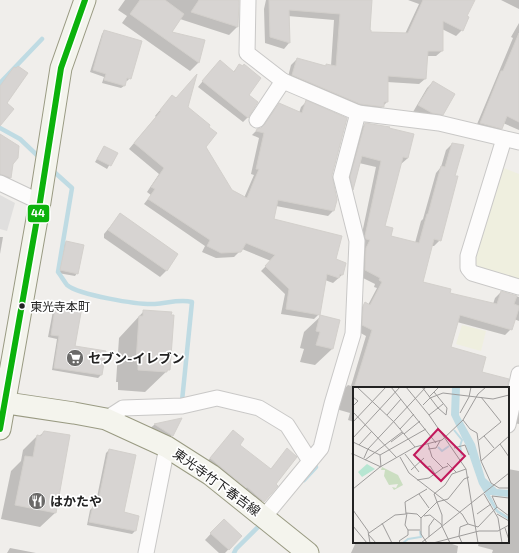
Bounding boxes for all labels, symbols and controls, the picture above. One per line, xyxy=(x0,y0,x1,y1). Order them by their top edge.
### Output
line badge: 44 xyxy=(27,204,50,223)
text: 44 xyxy=(31,206,45,219)
place label: 東光寺本町 xyxy=(30,299,90,313)
marker: 東光寺本町 xyxy=(17,301,27,311)
supermarket icon: セブン-イレブン xyxy=(65,348,85,368)
place label: セブン-イレブン xyxy=(88,350,184,366)
inset map xyxy=(353,387,509,543)
street label: 東光寺竹下春吉線 xyxy=(170,445,264,519)
restaurant icon: はかたや xyxy=(27,491,47,511)
place label: はかたや xyxy=(50,493,102,509)

